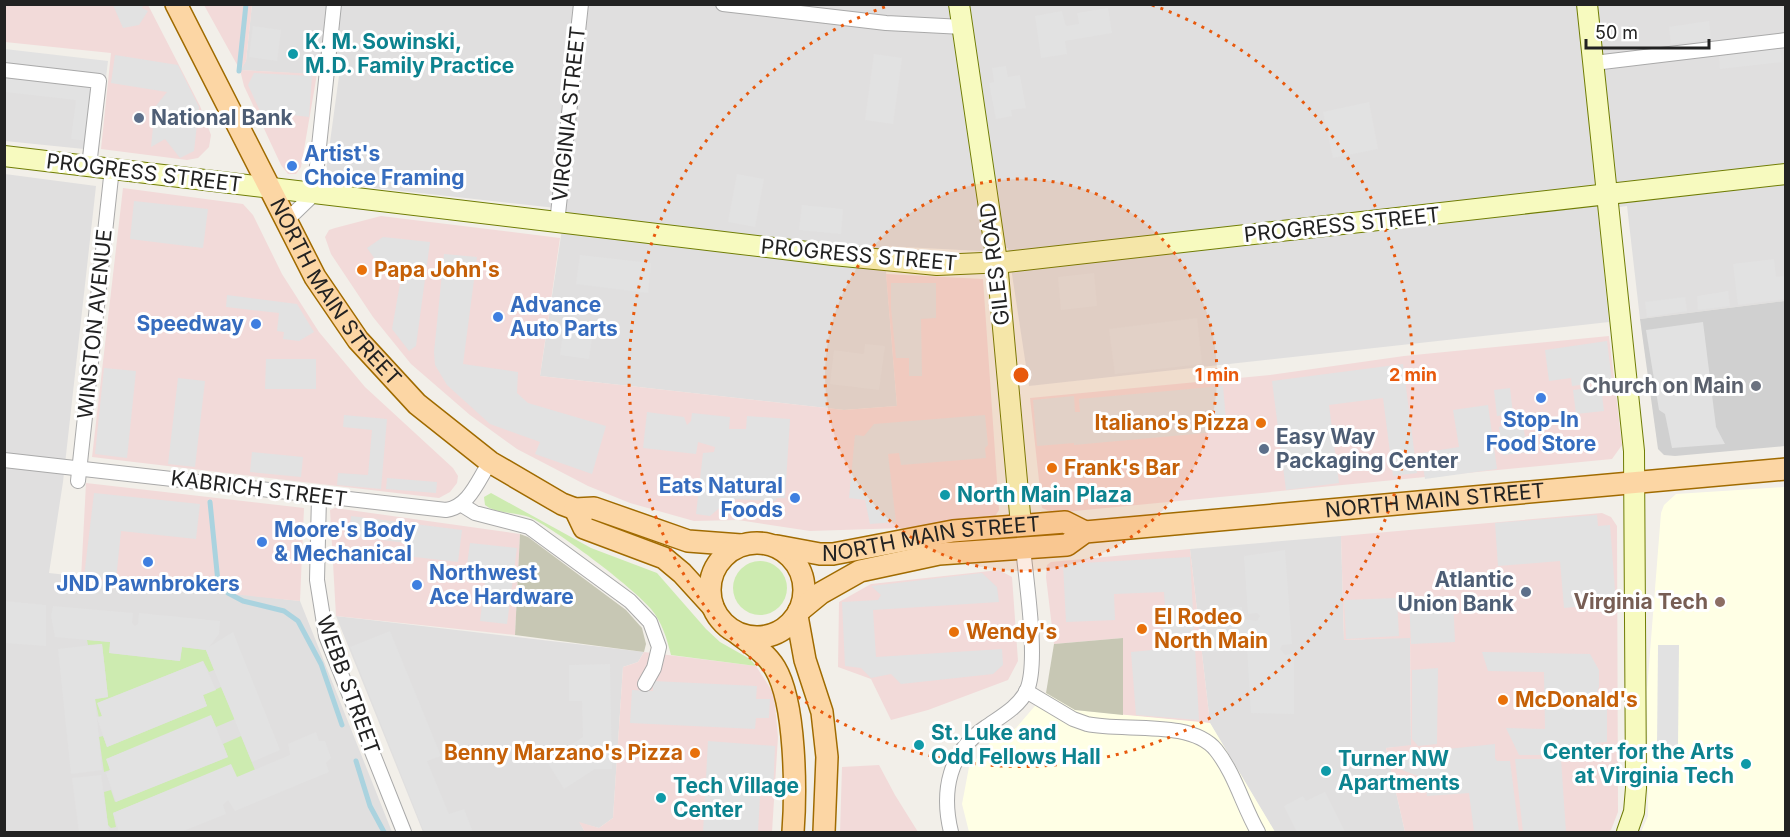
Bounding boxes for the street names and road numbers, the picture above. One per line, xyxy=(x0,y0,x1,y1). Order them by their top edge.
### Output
street label: VIRGINIA STREET xyxy=(547,25,590,203)
street label: PROGRESS STREET xyxy=(45,148,243,197)
street label: NORTH MAIN STREET xyxy=(265,194,407,391)
street label: GILES ROAD xyxy=(975,201,1014,327)
street label: PROGRESS STREET xyxy=(1243,202,1441,247)
street label: WINSTON AVENUE xyxy=(72,228,117,420)
street label: PROGRESS STREET xyxy=(760,233,958,276)
street label: KABRICH STREET xyxy=(169,465,349,512)
street label: NORTH MAIN STREET xyxy=(1324,478,1546,522)
street label: NORTH MAIN STREET xyxy=(822,511,1041,566)
street label: WEBB STREET xyxy=(312,612,385,758)

